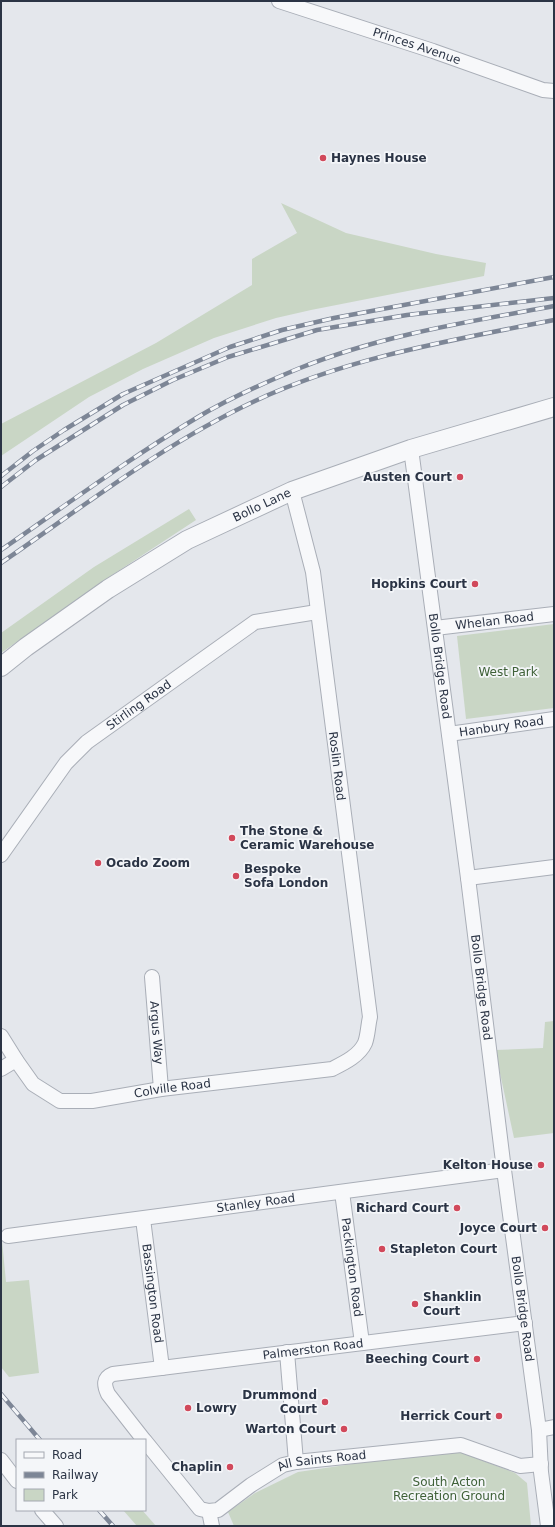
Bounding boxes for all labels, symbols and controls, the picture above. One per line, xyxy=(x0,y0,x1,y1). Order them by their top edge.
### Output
street label: Princes Avenue xyxy=(371,25,463,67)
place label: Haynes House xyxy=(331,151,427,165)
marker: Haynes House xyxy=(318,153,328,163)
place label: Austen Court xyxy=(363,470,452,484)
marker: Austen Court xyxy=(455,472,465,482)
street label: Bollo Lane xyxy=(231,486,293,525)
place label: Hopkins Court xyxy=(371,577,467,591)
marker: Hopkins Court xyxy=(470,579,480,589)
street label: Whelan Road xyxy=(454,609,535,633)
street label: Bollo Bridge Road xyxy=(426,612,454,720)
park label: West Park xyxy=(478,665,538,679)
street label: Stirling Road xyxy=(104,677,174,733)
street label: Hanbury Road xyxy=(458,714,545,739)
street label: Roslin Road xyxy=(326,731,348,801)
place label: The Stone & Ceramic Warehouse xyxy=(240,824,374,852)
marker: The Stone & Ceramic Warehouse xyxy=(227,833,237,843)
place label: Ocado Zoom xyxy=(106,856,190,870)
marker: Ocado Zoom xyxy=(93,858,103,868)
place label: Bespoke Sofa London xyxy=(244,862,328,890)
marker: Bespoke Sofa London xyxy=(231,871,241,881)
street label: Bollo Bridge Road xyxy=(468,934,495,1041)
street label: Argus Way xyxy=(147,1000,166,1065)
street label: Colville Road xyxy=(133,1076,212,1101)
place label: Kelton House xyxy=(443,1158,533,1172)
marker: Kelton House xyxy=(536,1160,546,1170)
street label: Stanley Road xyxy=(216,1191,296,1215)
place label: Richard Court xyxy=(356,1201,449,1215)
marker: Richard Court xyxy=(452,1203,462,1213)
street label: Packington Road xyxy=(338,1217,365,1318)
place label: Joyce Court xyxy=(459,1221,537,1235)
marker: Joyce Court xyxy=(540,1223,550,1233)
place label: Stapleton Court xyxy=(390,1242,498,1256)
street label: Bassington Road xyxy=(139,1243,166,1344)
marker: Stapleton Court xyxy=(377,1244,387,1254)
street label: Bollo Bridge Road xyxy=(509,1255,537,1363)
place label: Shanklin Court xyxy=(423,1290,482,1318)
marker: Shanklin Court xyxy=(410,1299,420,1309)
street label: Palmerston Road xyxy=(262,1336,364,1362)
place label: Beeching Court xyxy=(365,1352,469,1366)
marker: Beeching Court xyxy=(472,1354,482,1364)
place label: Drummond Court xyxy=(242,1388,317,1416)
marker: Drummond Court xyxy=(320,1397,330,1407)
place label: Lowry xyxy=(196,1401,237,1415)
marker: Lowry xyxy=(183,1403,193,1413)
place label: Herrick Court xyxy=(400,1409,491,1423)
marker: Herrick Court xyxy=(494,1411,504,1421)
place label: Warton Court xyxy=(245,1422,336,1436)
marker: Warton Court xyxy=(339,1424,349,1434)
legend xyxy=(16,1439,146,1511)
text: Road xyxy=(52,1448,82,1462)
street label: All Saints Road xyxy=(274,1448,367,1474)
place label: Chaplin xyxy=(171,1460,222,1474)
marker: Chaplin xyxy=(225,1462,235,1472)
text: Railway xyxy=(52,1468,98,1482)
park label: South Acton Recreation Ground xyxy=(393,1475,505,1503)
text: Park xyxy=(52,1488,78,1502)

